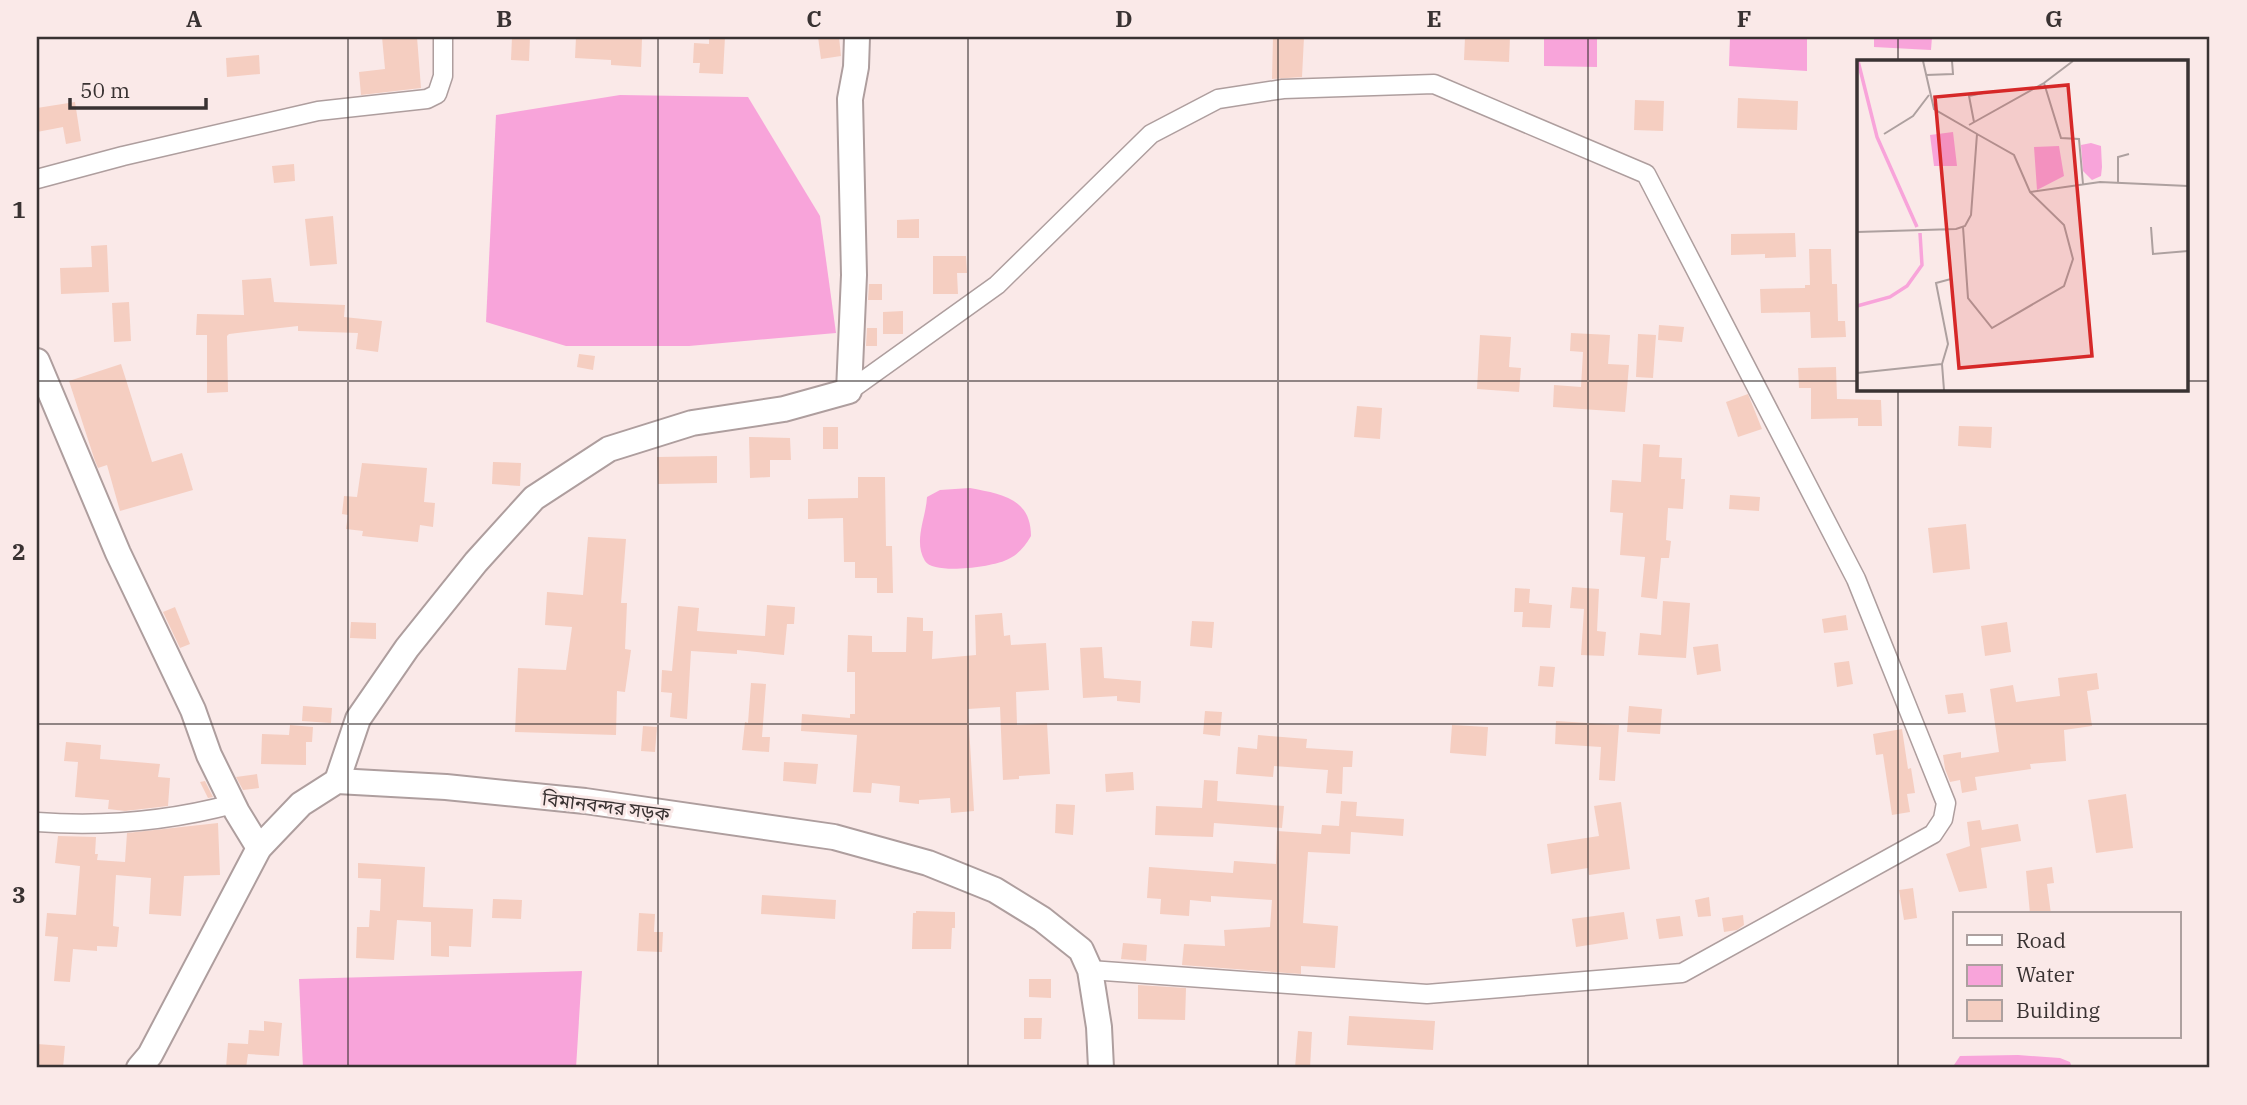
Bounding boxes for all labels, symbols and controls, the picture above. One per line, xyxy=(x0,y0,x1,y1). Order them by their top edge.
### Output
text: A xyxy=(186,3,202,33)
text: B xyxy=(496,3,512,33)
text: C xyxy=(806,3,822,33)
text: D xyxy=(1115,3,1133,33)
text: E xyxy=(1426,3,1442,33)
text: F xyxy=(1737,3,1751,33)
text: G xyxy=(2045,3,2063,33)
inset map xyxy=(1857,60,2188,390)
scale bar xyxy=(70,66,206,110)
text: 50 m xyxy=(80,76,130,104)
text: 1 xyxy=(12,194,26,224)
text: 2 xyxy=(12,536,26,566)
street label: বিমানবন্দর সড়ক xyxy=(540,786,672,826)
text: 3 xyxy=(12,879,26,909)
legend xyxy=(1953,912,2180,1038)
text: Road xyxy=(2016,926,2066,954)
text: Water xyxy=(2016,960,2075,988)
text: Building xyxy=(2016,996,2101,1024)

